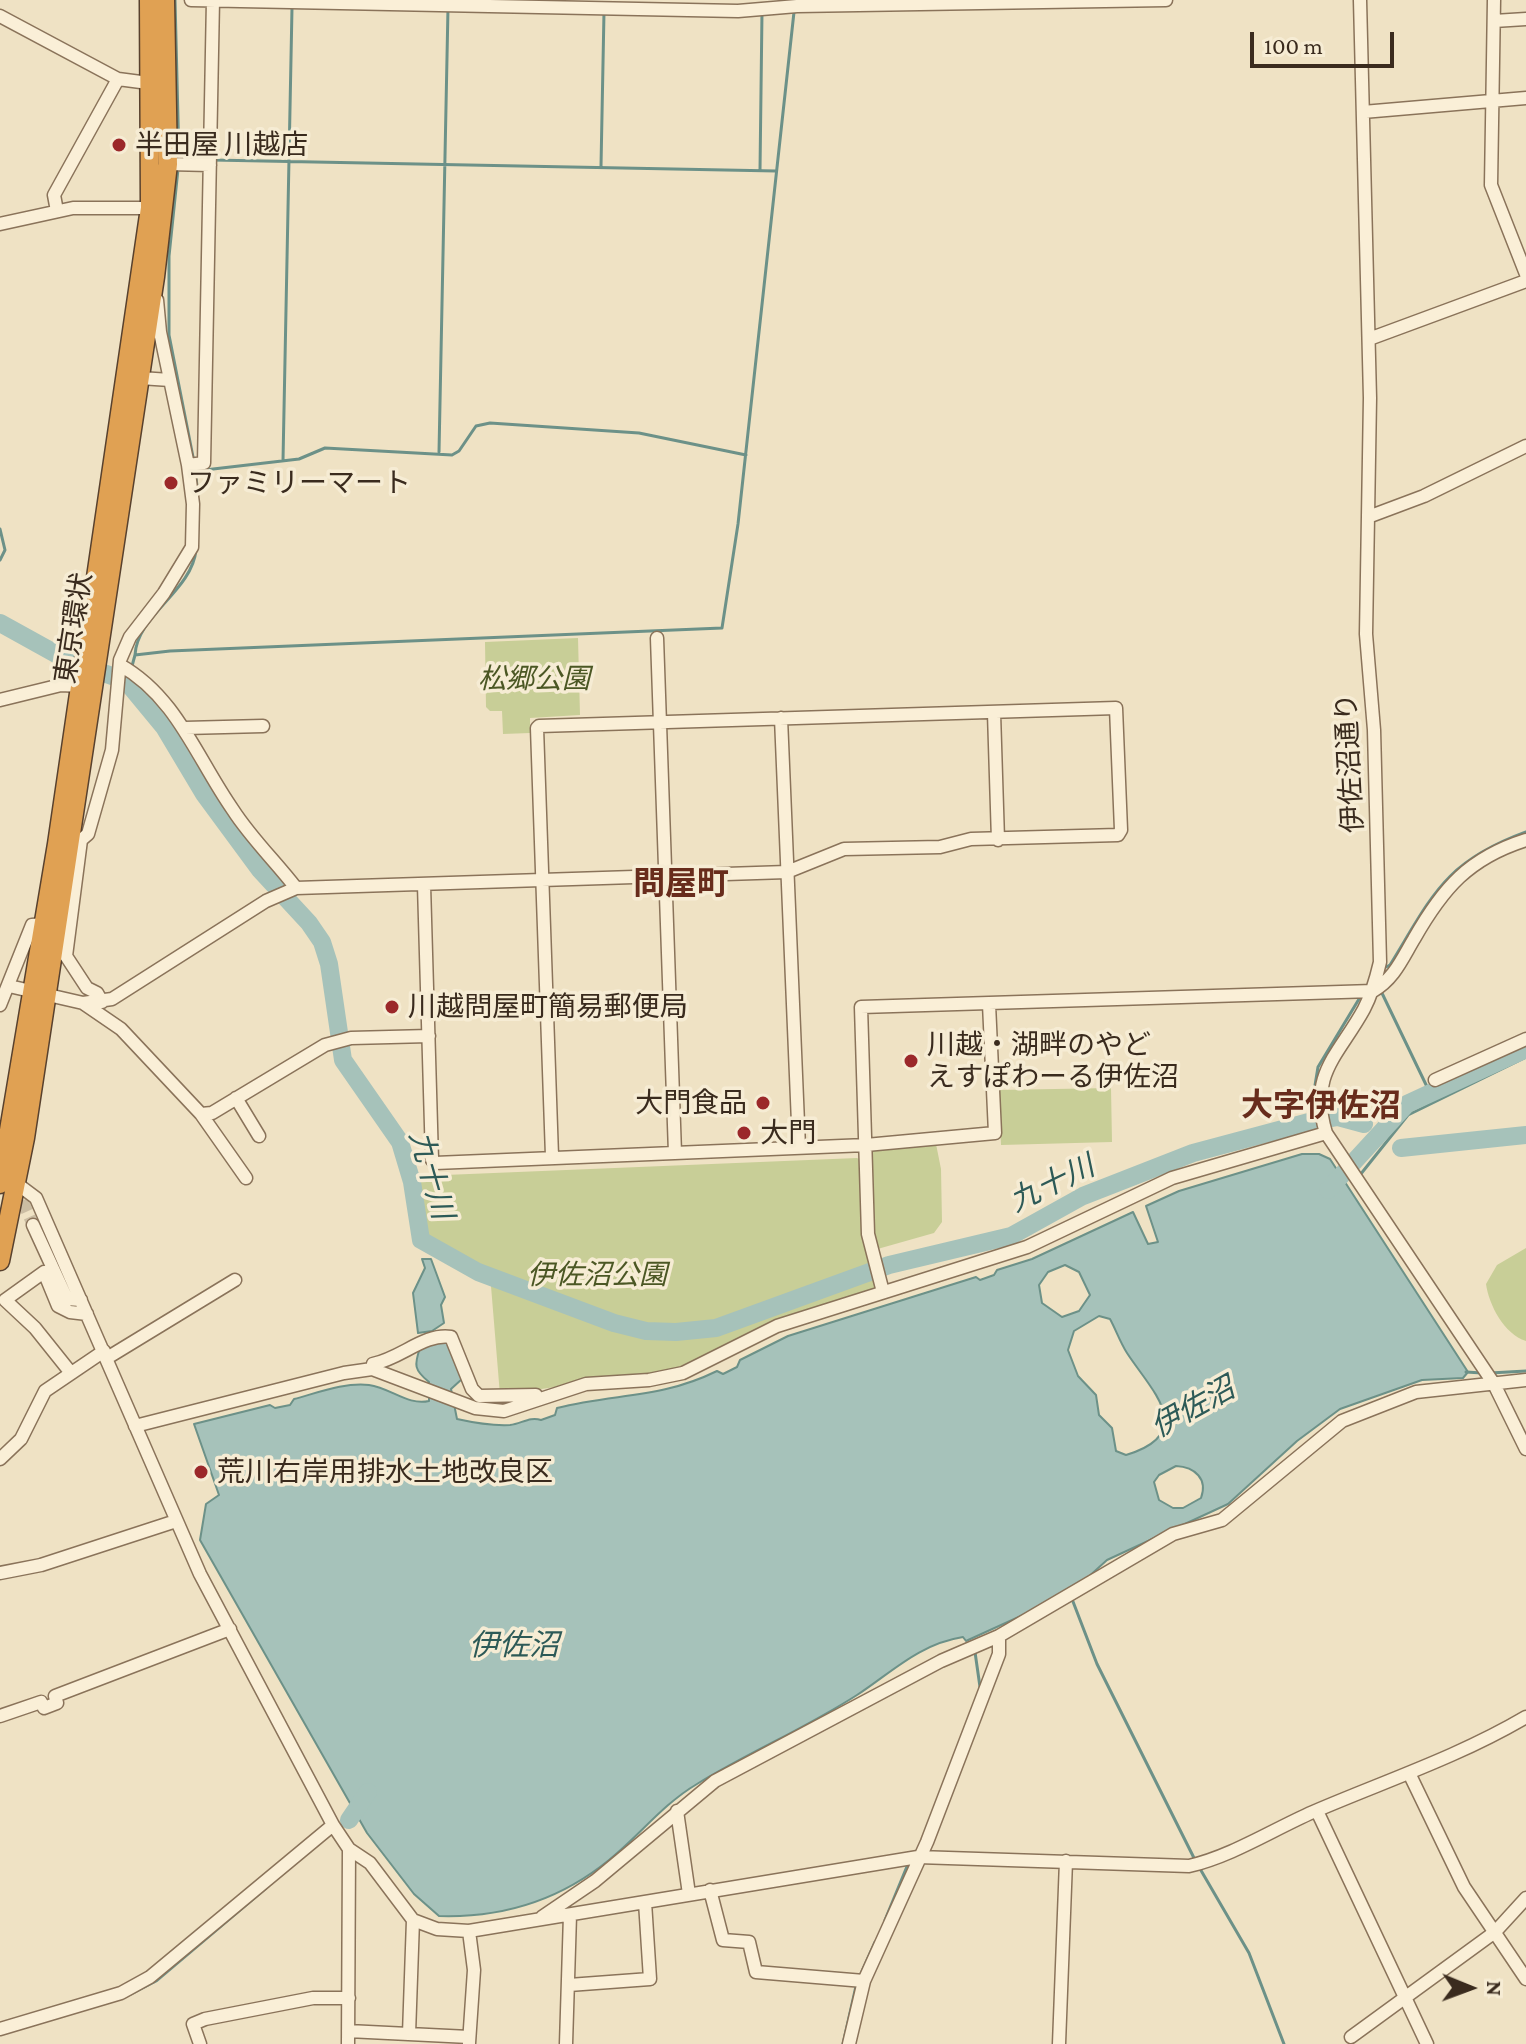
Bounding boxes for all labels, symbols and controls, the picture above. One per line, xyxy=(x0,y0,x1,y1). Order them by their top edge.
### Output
scale bar xyxy=(1254,16,1398,66)
text: 100 m xyxy=(1264,32,1323,59)
place label: 半田屋 川越店 xyxy=(135,128,308,162)
marker: 半田屋 川越店 xyxy=(110,136,128,154)
place label: ファミリーマート xyxy=(187,466,411,500)
marker: ファミリーマート xyxy=(162,474,180,492)
street label: 東京環状 xyxy=(49,570,99,686)
park label: 松郷公園 xyxy=(478,662,590,696)
street label: 伊佐沼通り xyxy=(1330,692,1370,834)
district label: 問屋町 xyxy=(633,865,729,903)
place label: 川越問屋町簡易郵便局 xyxy=(408,990,688,1024)
marker: 川越問屋町簡易郵便局 xyxy=(383,998,401,1016)
place label: 川越・湖畔のやど えすぽわーる伊佐沼 xyxy=(927,1028,1179,1094)
marker: 川越・湖畔のやど えすぽわーる伊佐沼 xyxy=(902,1052,920,1070)
place label: 大門食品 xyxy=(635,1086,747,1120)
district label: 大字伊佐沼 xyxy=(1241,1087,1401,1125)
marker: 大門食品 xyxy=(754,1094,772,1112)
place label: 大門 xyxy=(760,1116,816,1150)
marker: 大門 xyxy=(735,1124,753,1142)
water label: 九十川 xyxy=(401,1127,461,1223)
water label: 九十川 xyxy=(1004,1148,1100,1220)
park label: 伊佐沼公園 xyxy=(527,1258,667,1292)
water label: 伊佐沼 xyxy=(1145,1370,1241,1446)
place label: 荒川右岸用排水土地改良区 xyxy=(217,1455,553,1489)
marker: 荒川右岸用排水土地改良区 xyxy=(192,1463,210,1481)
water label: 伊佐沼 xyxy=(469,1628,559,1664)
north arrow xyxy=(1430,1948,1510,2028)
text: N xyxy=(1482,1981,1507,1996)

